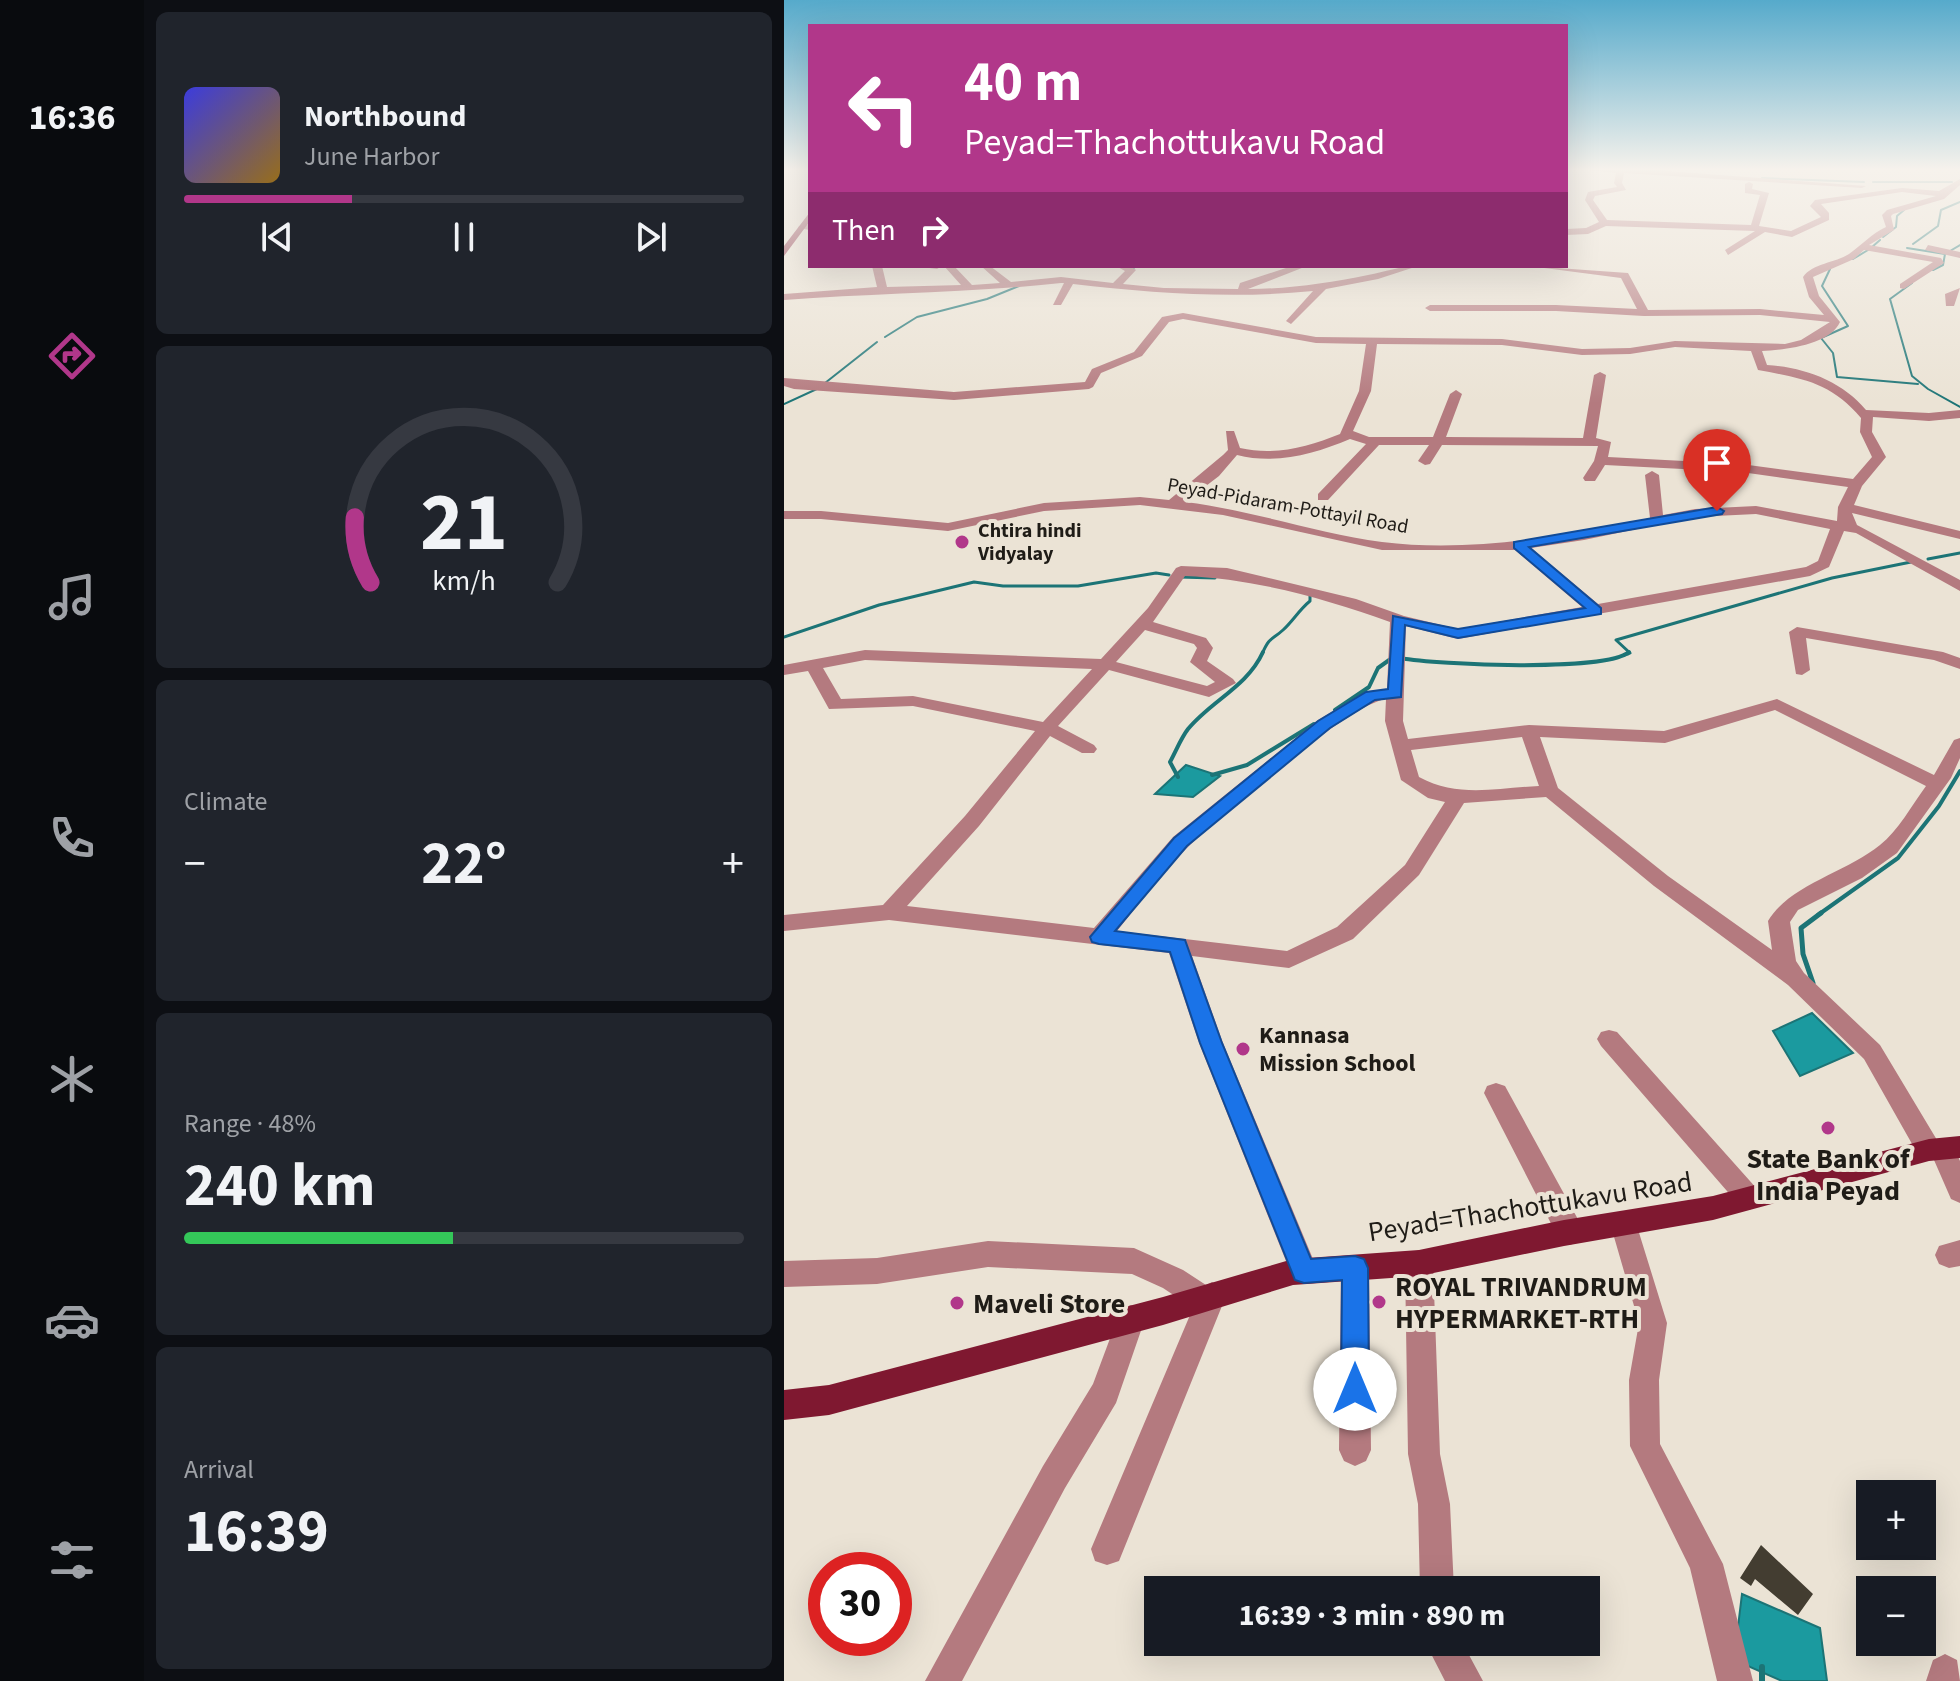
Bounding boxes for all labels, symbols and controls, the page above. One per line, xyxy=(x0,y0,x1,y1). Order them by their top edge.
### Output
text: 40 m xyxy=(964,43,1082,122)
icon: left xyxy=(832,56,936,160)
text: 16:36 xyxy=(29,92,115,143)
text: Northbound xyxy=(304,95,466,138)
text: Peyad=Thachottukavu Road xyxy=(964,117,1385,168)
text: June Harbor xyxy=(304,138,440,175)
icon: right xyxy=(912,208,956,252)
text: Then xyxy=(832,209,896,252)
icon: previous xyxy=(255,215,299,259)
icon: pause xyxy=(442,215,486,259)
icon: next xyxy=(629,215,673,259)
icon: directions xyxy=(44,328,100,384)
pin xyxy=(1683,429,1751,511)
icon: arrive xyxy=(1695,441,1739,485)
text: 21 xyxy=(420,463,508,581)
street label: Peyad-Pidaram-Pottayil Road xyxy=(1165,471,1411,541)
place label: Chtira hindi Vidyalay xyxy=(977,517,1082,568)
marker: Chtira hindi Vidyalay xyxy=(953,533,971,551)
text: km/h xyxy=(432,561,496,601)
icon: music xyxy=(44,569,100,625)
text: Climate xyxy=(184,783,268,820)
icon: phone xyxy=(44,810,100,866)
text: 22° xyxy=(421,822,507,907)
text: − xyxy=(184,833,206,896)
text: + xyxy=(722,833,744,896)
place label: Kannasa Mission School xyxy=(1259,1018,1416,1081)
marker: Kannasa Mission School xyxy=(1234,1040,1252,1058)
icon: climate xyxy=(44,1051,100,1107)
text: Range · 48% xyxy=(184,1105,316,1142)
marker: State Bank of India Peyad xyxy=(1819,1119,1837,1137)
place label: State Bank of India Peyad xyxy=(1746,1139,1911,1211)
text: 240 km xyxy=(184,1144,375,1229)
street label: Peyad=Thachottukavu Road xyxy=(1365,1162,1695,1252)
place label: ROYAL TRIVANDRUM HYPERMARKET-RTH xyxy=(1395,1267,1647,1339)
place label: Maveli Store xyxy=(973,1284,1125,1324)
icon: car xyxy=(44,1292,100,1348)
marker: ROYAL TRIVANDRUM HYPERMARKET-RTH xyxy=(1370,1293,1388,1311)
marker: Maveli Store xyxy=(948,1294,966,1312)
position arrow xyxy=(1313,1347,1397,1431)
text: Arrival xyxy=(184,1451,254,1488)
map controls xyxy=(1856,1480,1936,1656)
button: + xyxy=(1856,1480,1936,1560)
text: 16:39 xyxy=(184,1490,329,1575)
icon: filters xyxy=(44,1532,100,1588)
speed limit sign: 30 xyxy=(808,1552,912,1656)
button: − xyxy=(1856,1576,1936,1656)
text: 16:39 · 3 min · 890 m xyxy=(1239,1594,1505,1637)

